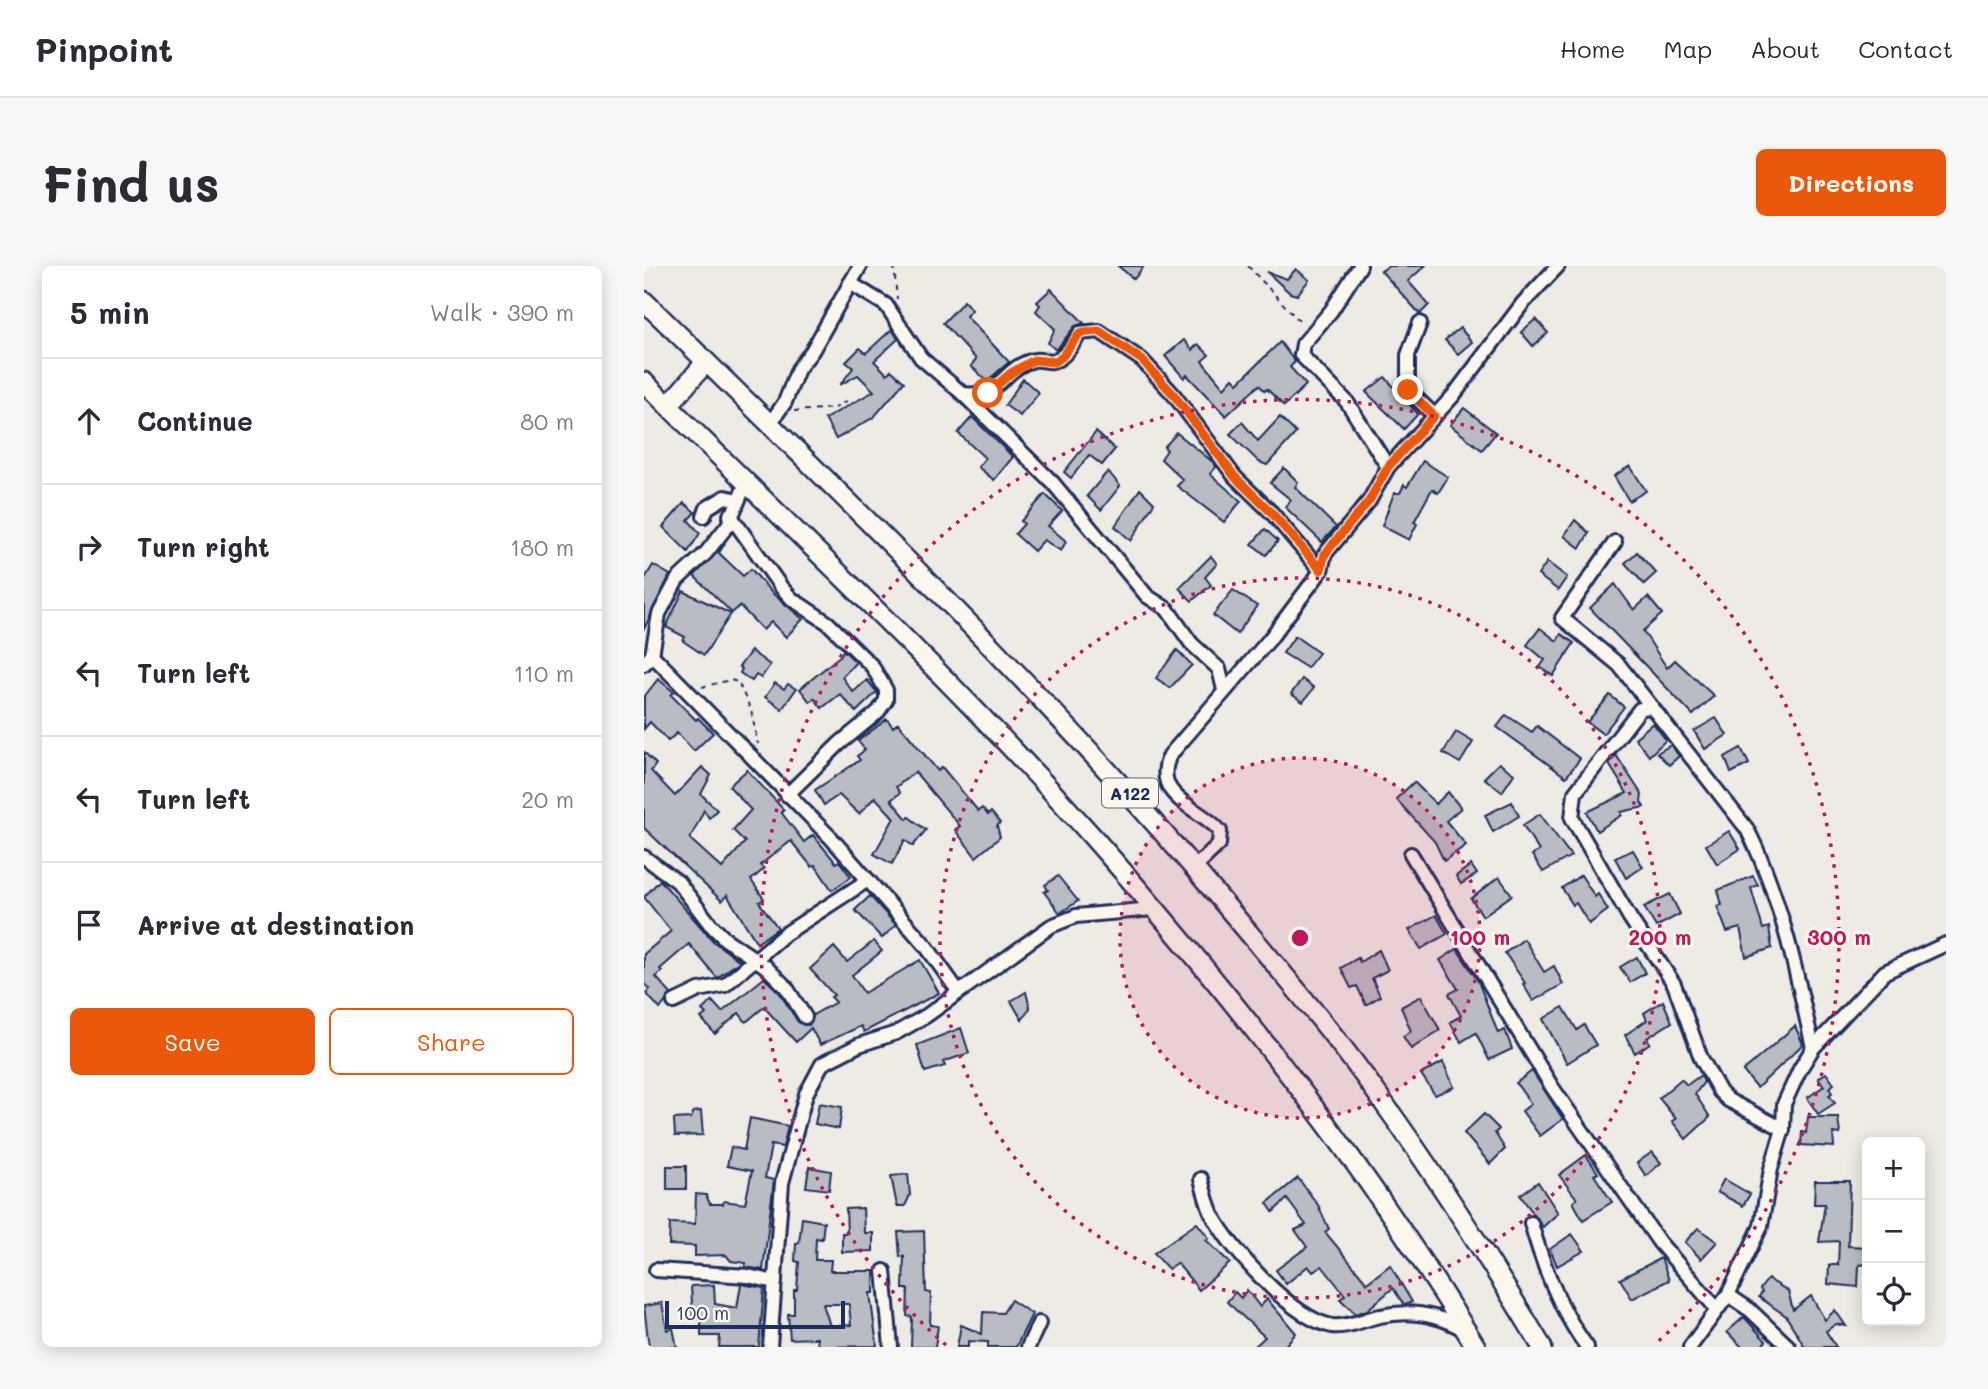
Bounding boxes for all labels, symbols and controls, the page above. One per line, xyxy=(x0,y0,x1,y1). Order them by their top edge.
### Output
text: Pinpoint xyxy=(35,27,173,70)
text: Home xyxy=(1560,33,1625,64)
text: Map xyxy=(1663,33,1712,64)
text: About xyxy=(1750,33,1820,64)
text: Contact xyxy=(1858,33,1953,64)
button: Directions xyxy=(1756,149,1946,216)
text: Find us xyxy=(42,151,220,214)
text: 5 min xyxy=(70,292,150,332)
text: Walk · 390 m xyxy=(430,297,574,327)
route end xyxy=(1392,374,1423,405)
route start xyxy=(972,377,1003,408)
icon: ahead xyxy=(70,402,108,440)
text: Continue xyxy=(137,404,253,438)
text: 80 m xyxy=(520,406,574,436)
icon: right xyxy=(70,528,108,566)
text: Turn right xyxy=(137,530,270,564)
text: 180 m xyxy=(510,532,574,562)
icon: left xyxy=(70,654,108,692)
text: Turn left xyxy=(137,656,250,690)
text: 110 m xyxy=(514,658,574,688)
road number: A122 xyxy=(1102,778,1158,808)
icon: left xyxy=(70,780,108,818)
text: Turn left xyxy=(137,782,250,816)
text: 20 m xyxy=(521,784,574,814)
icon: arrive xyxy=(70,906,108,944)
text: Arrive at destination xyxy=(137,908,414,942)
text: 100 m xyxy=(1450,923,1510,950)
text: 200 m xyxy=(1629,923,1691,950)
text: 300 m xyxy=(1807,923,1871,950)
centre of rings xyxy=(1288,926,1312,950)
button: Save xyxy=(70,1008,315,1075)
button: Share xyxy=(329,1008,574,1075)
map controls xyxy=(1862,1137,1925,1326)
button: + xyxy=(1862,1137,1925,1200)
button: − xyxy=(1862,1200,1925,1263)
button: locate xyxy=(1862,1263,1925,1326)
scale bar xyxy=(665,1298,845,1330)
text: 100 m xyxy=(676,1300,729,1325)

